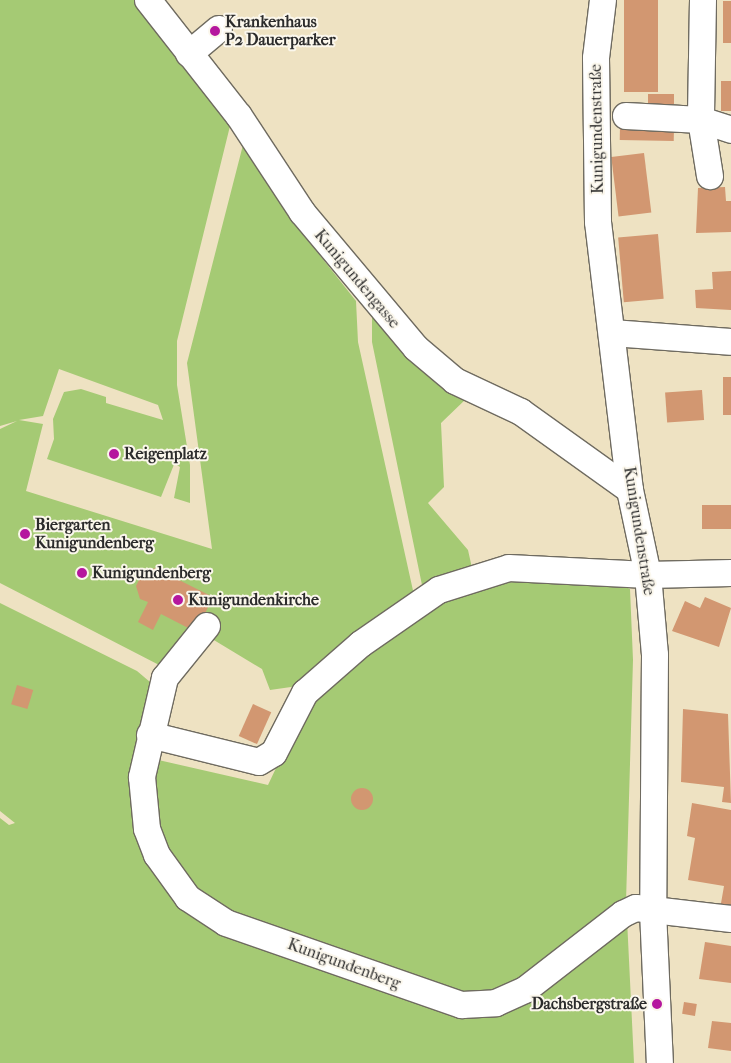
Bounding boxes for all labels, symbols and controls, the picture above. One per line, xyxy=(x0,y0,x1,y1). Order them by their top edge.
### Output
place label: Krankenhaus P2 Dauerparker xyxy=(225,12,335,50)
marker: Krankenhaus P2 Dauerparker xyxy=(209,25,221,37)
street label: Kunigundenstraße xyxy=(586,64,608,194)
street label: Kunigundengasse xyxy=(310,226,404,332)
place label: Reigenplatz xyxy=(124,444,207,464)
marker: Reigenplatz xyxy=(108,448,120,460)
street label: Kunigundenstraße xyxy=(619,465,659,597)
place label: Biergarten Kunigundenberg xyxy=(35,515,154,553)
marker: Biergarten Kunigundenberg xyxy=(19,528,31,540)
place label: Kunigundenberg xyxy=(92,563,211,583)
marker: Kunigundenberg xyxy=(76,567,88,579)
place label: Kunigundenkirche xyxy=(188,590,319,610)
marker: Kunigundenkirche xyxy=(172,594,184,606)
street label: Kunigundenberg xyxy=(285,935,403,993)
place label: Dachsbergstraße xyxy=(531,994,647,1014)
marker: Dachsbergstraße xyxy=(651,998,663,1010)

